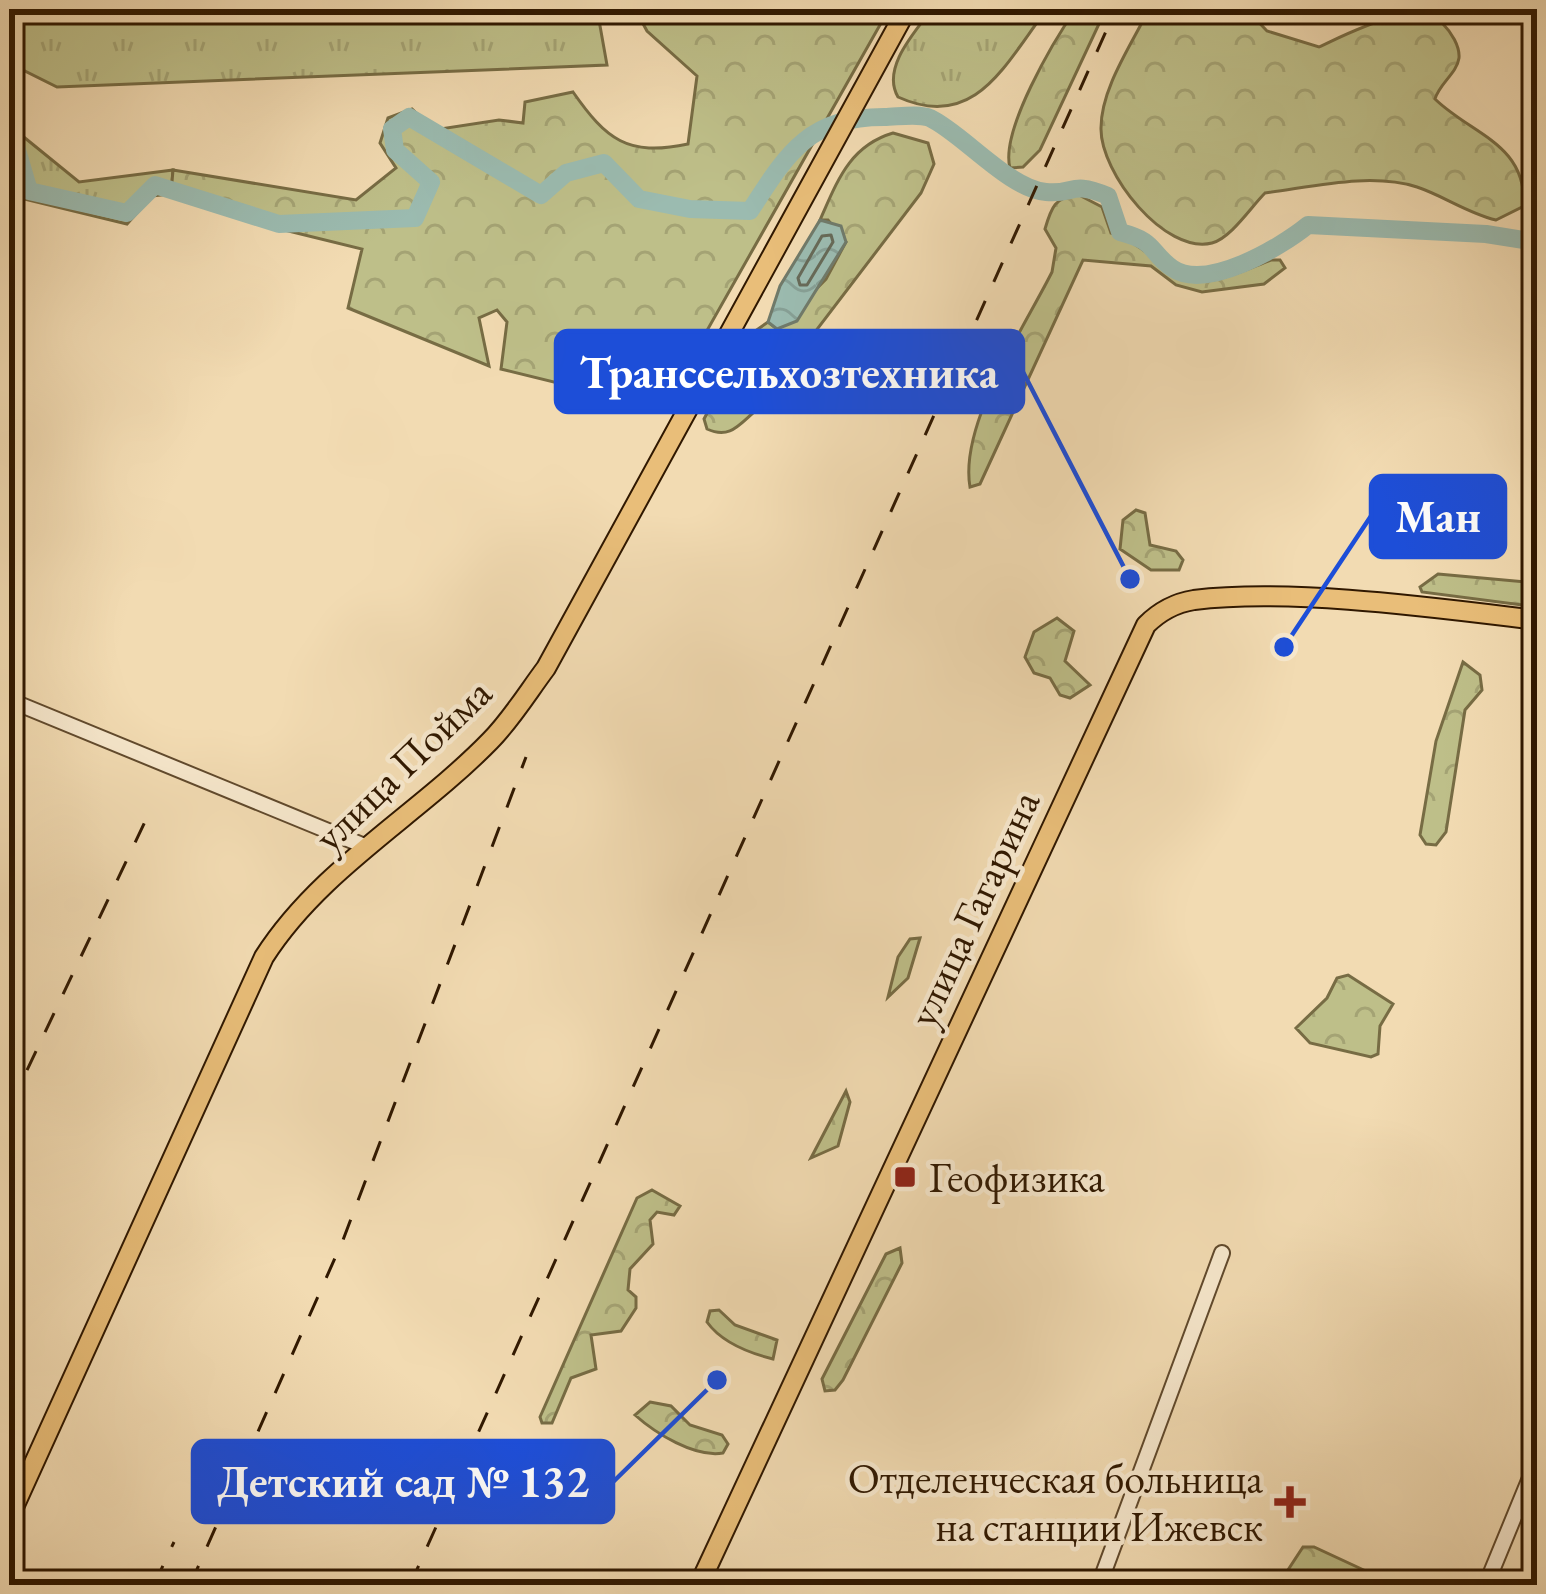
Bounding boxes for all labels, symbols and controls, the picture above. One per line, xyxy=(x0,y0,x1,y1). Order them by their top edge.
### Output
callout: Транссельхозтехника xyxy=(556,331,1023,412)
text: Транссельхозтехника xyxy=(580,343,999,401)
callout: Ман xyxy=(1371,476,1505,557)
text: Ман xyxy=(1395,487,1481,545)
street label: улица Пойма xyxy=(302,665,503,863)
street label: улица Гагарина xyxy=(895,781,1052,1035)
place label: Геофизика xyxy=(929,1150,1105,1205)
marker: Геофизика xyxy=(892,1164,918,1190)
callout: Детский сад № 132 xyxy=(193,1441,613,1522)
place label: Отделенческая больница на станции Ижевск xyxy=(848,1451,1263,1554)
text: Детский сад № 132 xyxy=(217,1452,589,1510)
marker: Отделенческая больница на станции Ижевск xyxy=(1274,1486,1306,1518)

